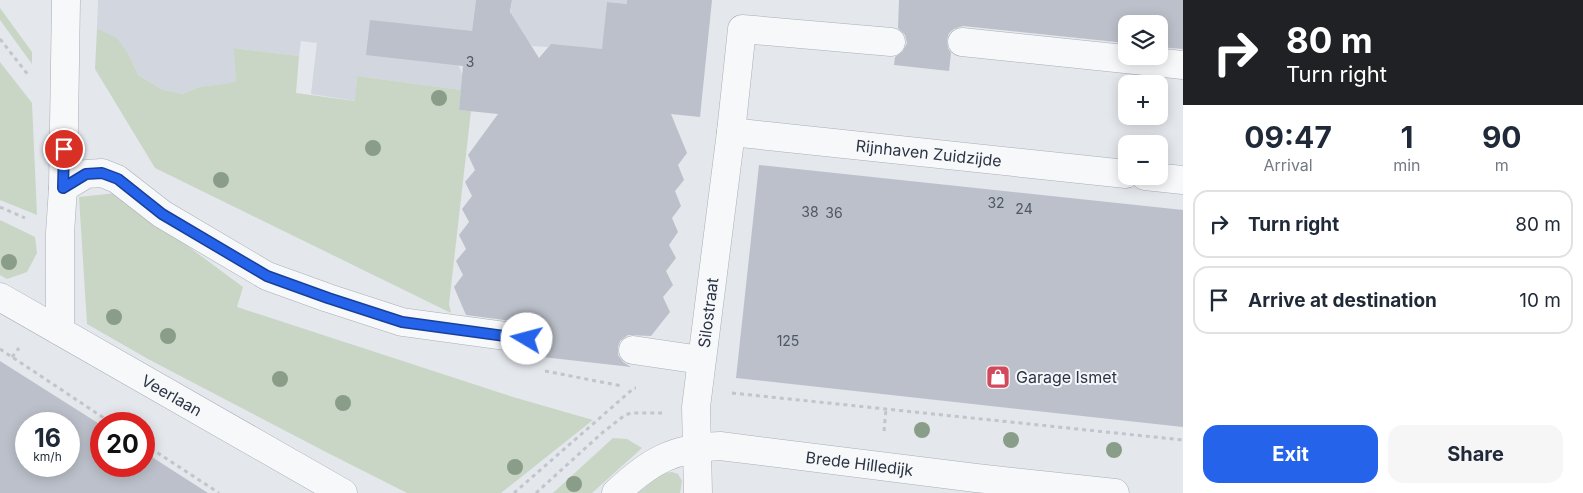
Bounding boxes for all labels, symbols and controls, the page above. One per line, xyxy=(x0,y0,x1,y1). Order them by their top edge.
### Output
map controls xyxy=(1118,15,1168,185)
button: layers xyxy=(1118,15,1168,65)
text: 80 m xyxy=(1286,19,1373,61)
icon: right xyxy=(1203,20,1268,85)
house number: 3 xyxy=(466,53,474,70)
text: Turn right xyxy=(1286,61,1387,87)
button: + xyxy=(1118,75,1168,125)
text: 09:47 xyxy=(1244,119,1332,155)
text: 1 xyxy=(1400,119,1413,155)
text: 90 xyxy=(1482,119,1522,155)
pin xyxy=(43,128,85,170)
icon: arrive xyxy=(50,135,78,163)
street label: Rijnhaven Zuidzijde xyxy=(855,135,1003,171)
button: − xyxy=(1118,135,1168,185)
text: Arrival xyxy=(1263,155,1313,175)
text: min xyxy=(1393,155,1421,175)
text: m xyxy=(1495,155,1509,175)
house number: 32 xyxy=(987,194,1005,211)
house number: 24 xyxy=(1015,200,1033,217)
house number: 38 xyxy=(801,203,819,220)
house number: 36 xyxy=(825,204,843,221)
icon: right xyxy=(1205,210,1233,238)
text: Turn right xyxy=(1248,213,1339,236)
text: 80 m xyxy=(1515,213,1561,236)
street label: Silostraat xyxy=(694,277,722,349)
icon: arrive xyxy=(1205,286,1233,314)
text: Arrive at destination xyxy=(1248,289,1437,312)
text: 10 m xyxy=(1519,289,1561,312)
position arrow xyxy=(500,312,552,364)
house number: 125 xyxy=(777,332,799,349)
shop icon: Garage Ismet xyxy=(985,364,1011,390)
place label: Garage Ismet xyxy=(1016,367,1117,387)
street label: Veerlaan xyxy=(138,370,206,420)
speed limit sign: 20 xyxy=(90,412,155,477)
text: 16 xyxy=(34,423,61,453)
button: Exit xyxy=(1203,425,1378,483)
button: Share xyxy=(1388,425,1563,483)
street label: Brede Hilledijk xyxy=(805,447,915,480)
text: km/h xyxy=(33,449,62,464)

